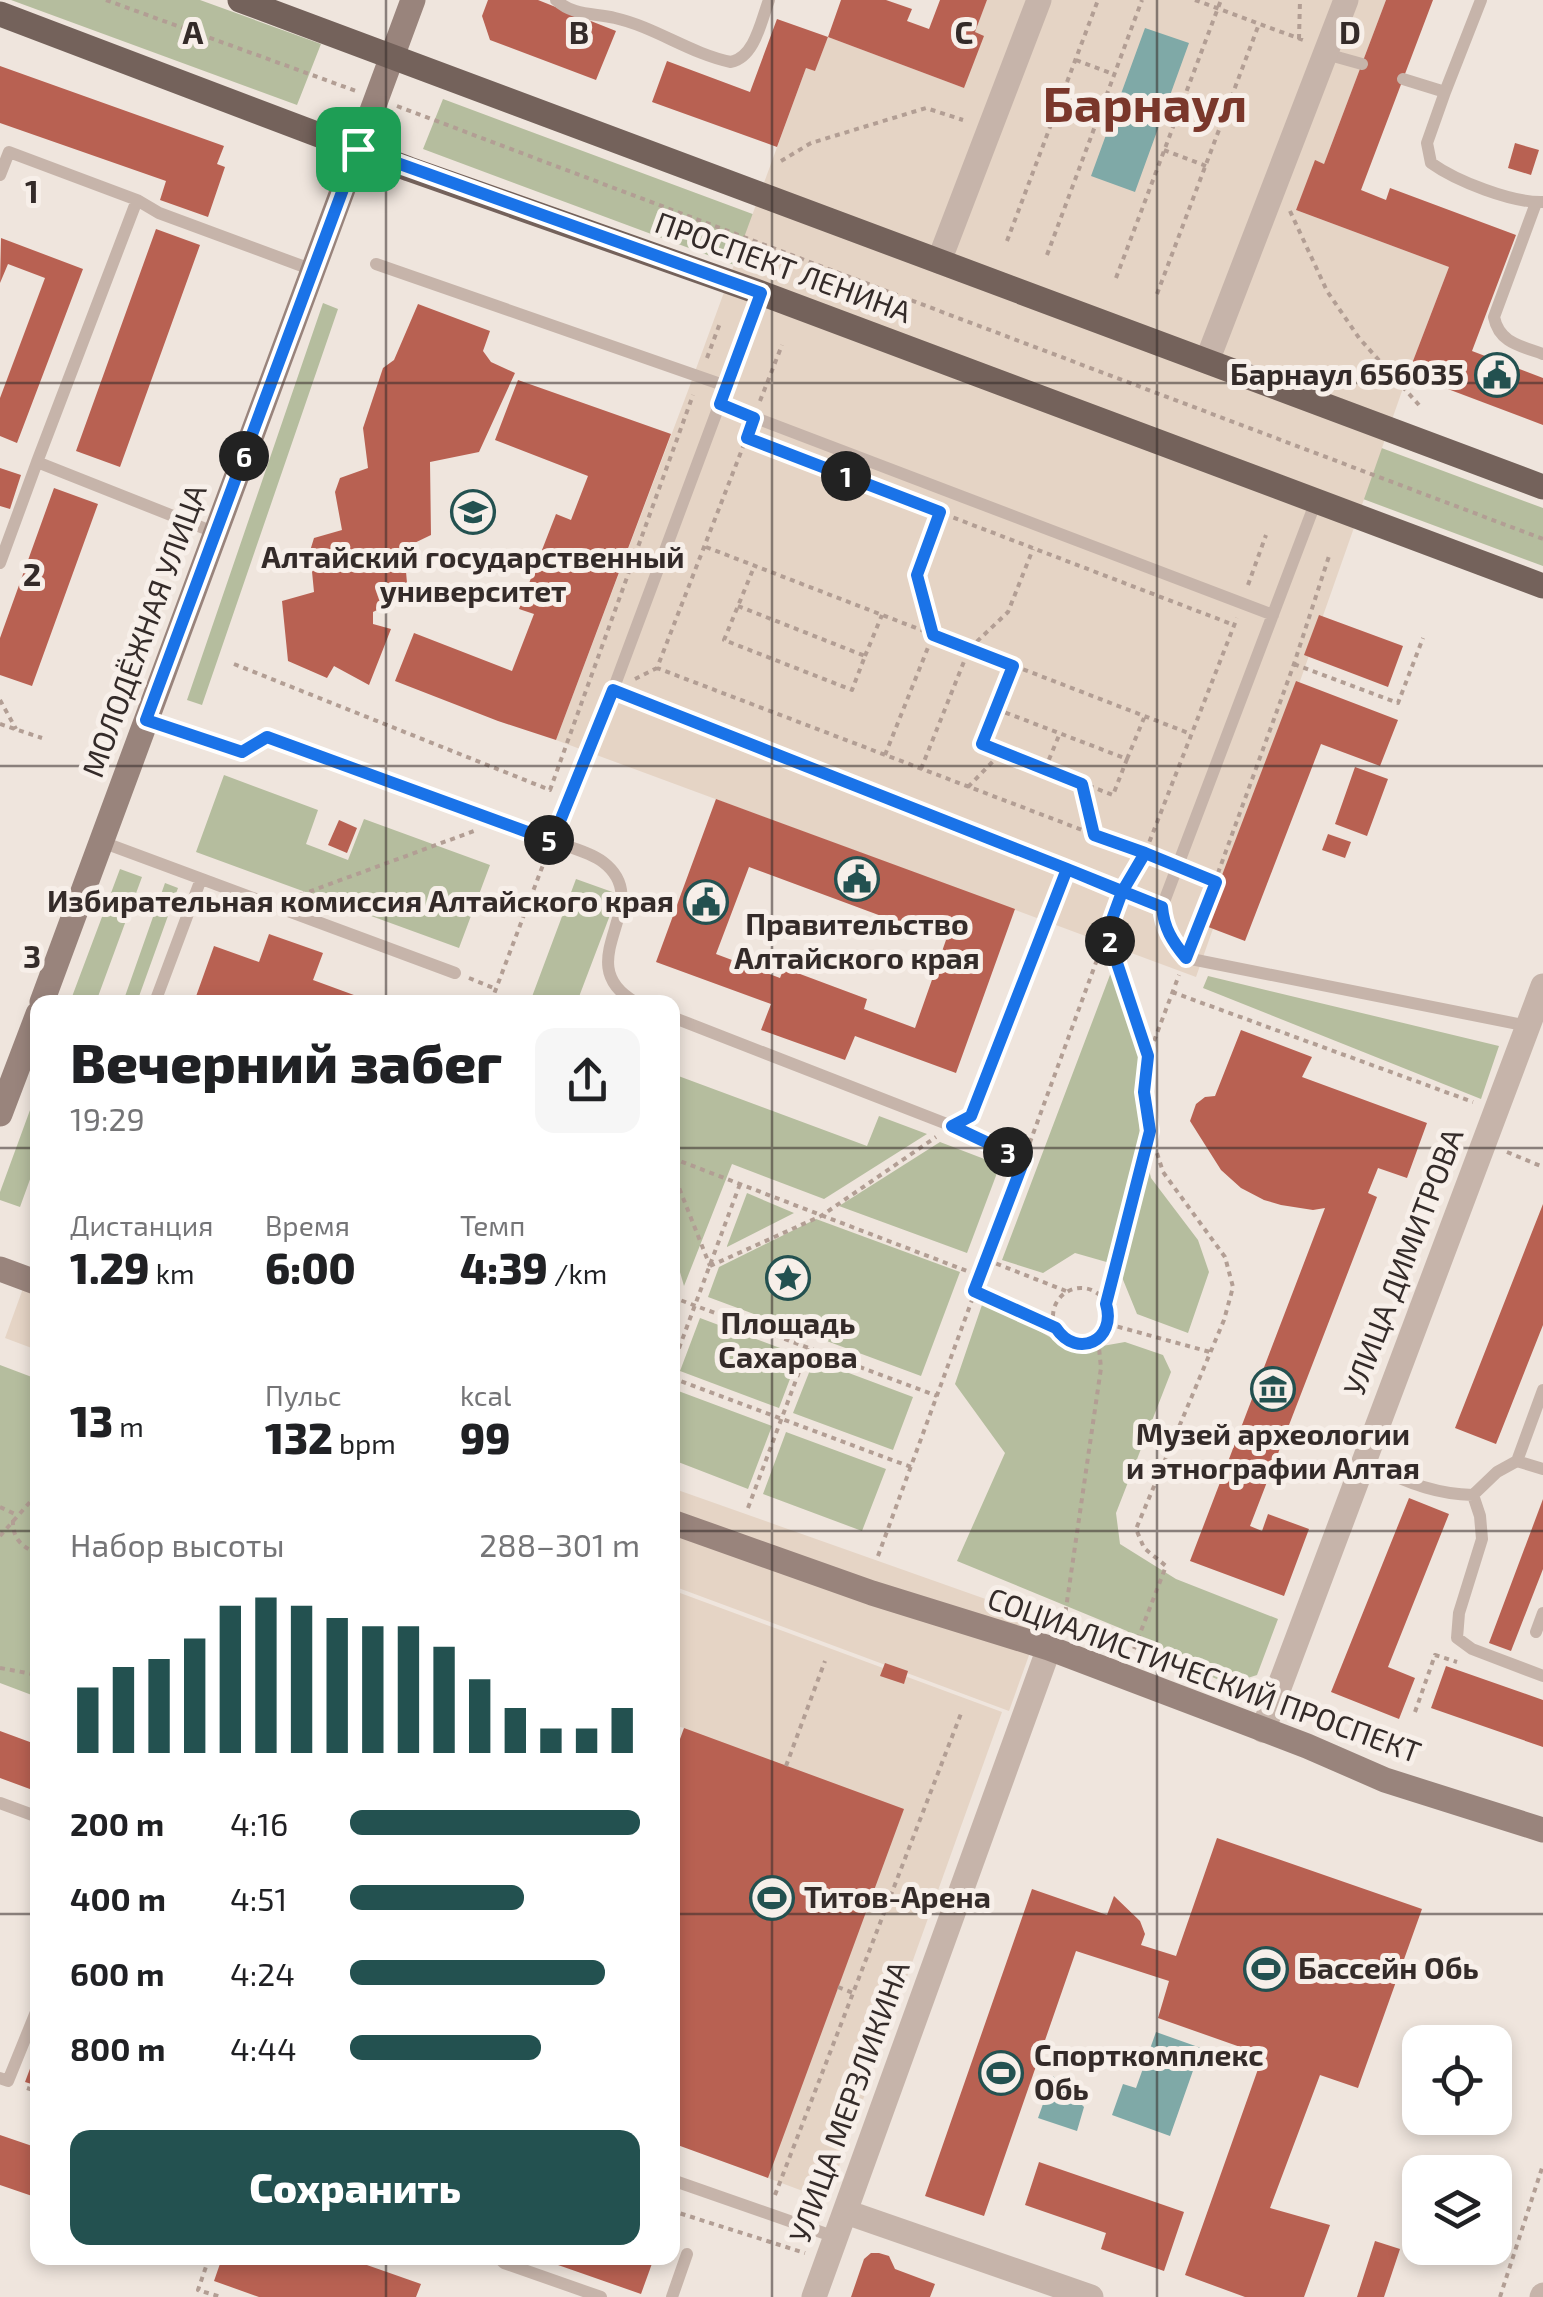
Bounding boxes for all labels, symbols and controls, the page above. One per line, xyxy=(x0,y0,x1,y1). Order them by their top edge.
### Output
text: A xyxy=(183,12,204,50)
text: B xyxy=(569,12,589,50)
text: C xyxy=(955,12,973,50)
text: D xyxy=(1339,12,1361,50)
district label: Барнаул xyxy=(1043,72,1247,133)
pin xyxy=(316,107,401,192)
icon: arrive xyxy=(331,122,386,177)
text: 1 xyxy=(25,171,39,209)
street label: ПРОСПЕКТ ЛЕНИНА xyxy=(651,203,917,329)
public building icon: Барнаул 656035 xyxy=(1474,352,1520,398)
place label: Барнаул 656035 xyxy=(1230,355,1464,392)
pin: 6 xyxy=(219,431,269,481)
text: 6 xyxy=(236,439,252,473)
pin: 1 xyxy=(821,451,871,501)
text: 1 xyxy=(840,459,852,493)
street label: МОЛОДЁЖНАЯ УЛИЦА xyxy=(73,479,213,782)
school or university icon: Алтайский государственный университет xyxy=(450,489,496,535)
place label: Алтайский государственный университет xyxy=(261,538,685,609)
text: 2 xyxy=(23,554,41,592)
pin: 5 xyxy=(524,815,574,865)
text: 5 xyxy=(541,823,557,857)
public building icon: Правительство Алтайского края xyxy=(834,856,880,902)
public building icon: Избирательная комиссия Алтайского края xyxy=(683,879,729,925)
place label: Избирательная комиссия Алтайского края xyxy=(47,882,674,918)
place label: Правительство Алтайского края xyxy=(734,905,980,975)
pin: 2 xyxy=(1085,916,1135,966)
text: 2 xyxy=(1102,924,1118,958)
text: 3 xyxy=(23,936,41,974)
text: Вечерний забег xyxy=(70,1028,502,1094)
button: share xyxy=(535,1028,640,1133)
text: 19:29 xyxy=(70,1099,145,1137)
street label: УЛИЦА ДИМИТРОВА xyxy=(1335,1122,1470,1400)
pin: 3 xyxy=(983,1127,1033,1177)
text: 3 xyxy=(1000,1135,1016,1169)
text: Дистанция xyxy=(70,1208,213,1242)
text: Время xyxy=(265,1208,350,1242)
text: Темп xyxy=(460,1208,525,1242)
text: 1.29 xyxy=(70,1242,150,1292)
text: 6:00 xyxy=(265,1242,356,1292)
text: 4:39 xyxy=(460,1242,548,1292)
place icon: Площадь Сахарова xyxy=(765,1255,811,1301)
text: km xyxy=(150,1256,195,1290)
text: /km xyxy=(548,1256,607,1290)
place label: Площадь Сахарова xyxy=(718,1304,858,1374)
museum icon: Музей археологии и этнографии Алтая xyxy=(1250,1366,1296,1412)
text: Пульс xyxy=(265,1378,342,1412)
text: kcal xyxy=(460,1378,511,1412)
text: 13 xyxy=(70,1395,113,1445)
text: m xyxy=(113,1409,144,1443)
text: 132 xyxy=(265,1412,333,1462)
text: 99 xyxy=(460,1412,510,1462)
place label: Музей археологии и этнографии Алтая xyxy=(1126,1415,1420,1485)
text: bpm xyxy=(333,1426,396,1460)
text: Набор высоты xyxy=(70,1525,285,1563)
text: 288–301 m xyxy=(479,1525,640,1563)
street label: СОЦИАЛИСТИЧЕСКИЙ ПРОСПЕКТ xyxy=(983,1579,1426,1769)
text: 200 m xyxy=(70,1804,164,1842)
text: 4:16 xyxy=(230,1804,288,1842)
sports icon: Титов-Арена xyxy=(749,1875,795,1921)
place label: Титов-Арена xyxy=(804,1878,991,1914)
text: 400 m xyxy=(70,1879,166,1917)
text: 4:51 xyxy=(230,1879,287,1917)
sports icon: Бассейн Обь xyxy=(1243,1946,1289,1992)
place label: Бассейн Обь xyxy=(1298,1949,1479,1985)
text: 600 m xyxy=(70,1954,164,1992)
text: 4:24 xyxy=(230,1954,295,1992)
street label: УЛИЦА МЕРЗЛИКИНА xyxy=(780,1955,916,2247)
map controls xyxy=(1402,2025,1512,2265)
button: locate xyxy=(1402,2025,1512,2135)
text: 800 m xyxy=(70,2029,165,2067)
text: 4:44 xyxy=(230,2029,297,2067)
place label: Спорткомплекс Обь xyxy=(1034,2036,1264,2106)
sports icon: Спорткомплекс Обь xyxy=(978,2050,1024,2096)
button: Сохранить xyxy=(70,2130,640,2245)
button: layers xyxy=(1402,2155,1512,2265)

